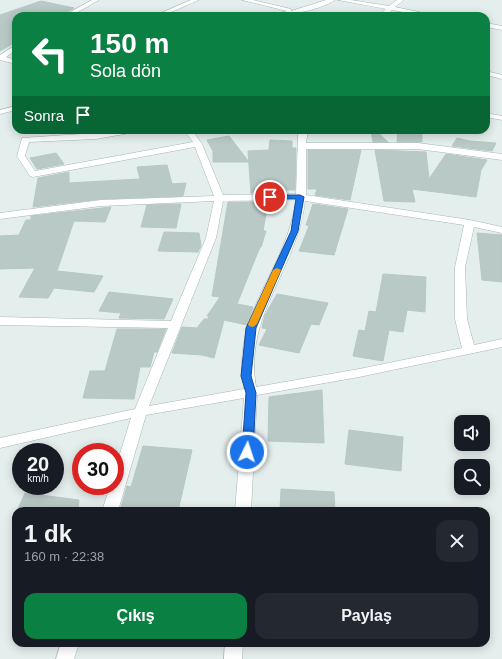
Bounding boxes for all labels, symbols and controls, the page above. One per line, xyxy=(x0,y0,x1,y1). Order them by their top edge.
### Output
icon: left xyxy=(24,28,76,80)
text: 150 m xyxy=(90,28,169,59)
text: Sola dön xyxy=(90,61,161,81)
icon: arrive xyxy=(72,104,94,126)
text: Sonra xyxy=(24,107,64,124)
pin xyxy=(253,180,287,214)
icon: arrive xyxy=(259,186,281,208)
map controls xyxy=(454,415,490,495)
button: sound xyxy=(454,415,490,451)
position arrow xyxy=(226,431,268,473)
speed limit sign: 30 xyxy=(72,443,124,495)
text: 20 xyxy=(27,453,49,475)
button: search xyxy=(454,459,490,495)
text: km/h xyxy=(27,473,49,484)
text: 1 dk xyxy=(24,520,72,547)
button: close xyxy=(436,520,478,562)
text: 160 m · 22:38 xyxy=(24,549,104,564)
button: Çıkış xyxy=(24,593,247,639)
button: Paylaş xyxy=(255,593,478,639)

